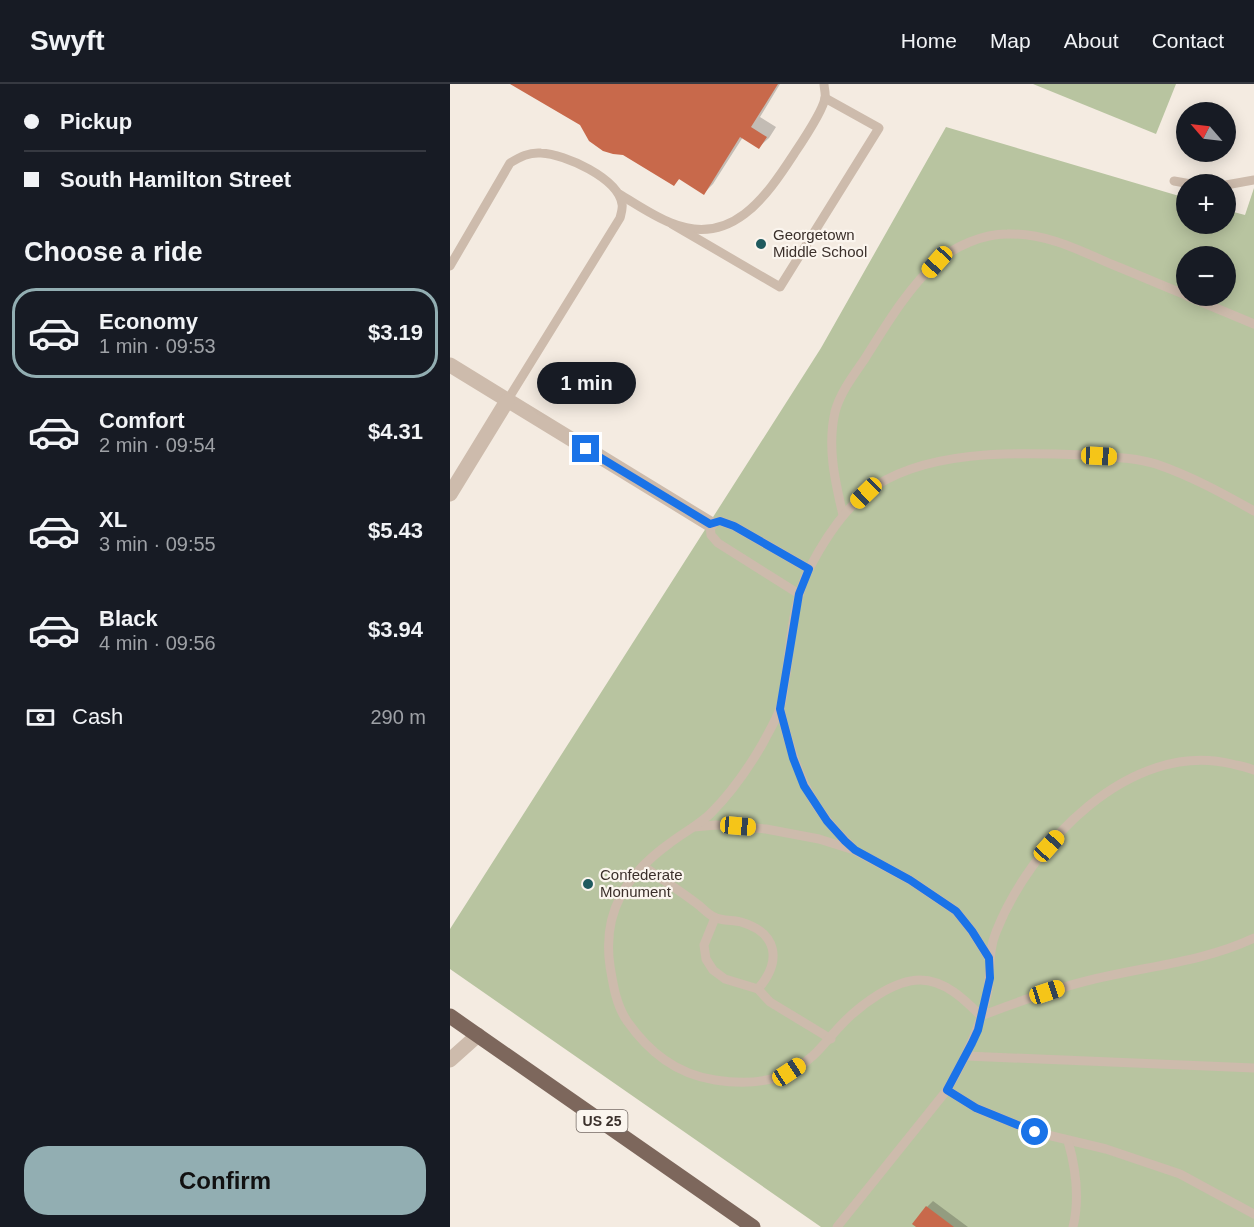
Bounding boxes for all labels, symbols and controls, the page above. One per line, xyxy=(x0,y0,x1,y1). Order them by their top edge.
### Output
text: Swyft xyxy=(30,25,105,56)
text: Home xyxy=(901,29,957,52)
text: Map xyxy=(990,29,1031,52)
text: About xyxy=(1064,29,1119,52)
text: Contact xyxy=(1152,29,1224,52)
north arrow xyxy=(1176,102,1236,162)
map controls xyxy=(1176,102,1236,306)
text: Pickup xyxy=(60,109,132,134)
text: South Hamilton Street xyxy=(60,167,291,192)
button: + xyxy=(1176,174,1236,234)
place label: Georgetown Middle School xyxy=(773,226,867,260)
text: Choose a ride xyxy=(24,237,203,267)
marker: Georgetown Middle School xyxy=(754,237,768,251)
car xyxy=(918,243,956,281)
button: − xyxy=(1176,246,1236,306)
icon: car xyxy=(27,306,81,360)
text: Economy xyxy=(99,309,198,334)
text: $3.19 xyxy=(368,320,423,345)
text: 1 min · 09:53 xyxy=(99,335,216,357)
callout: 1 min xyxy=(536,362,636,404)
text: 1 min xyxy=(560,372,613,394)
icon: car xyxy=(27,405,81,459)
text: Comfort xyxy=(99,408,185,433)
text: $4.31 xyxy=(368,419,423,444)
text: 2 min · 09:54 xyxy=(99,434,216,456)
route end xyxy=(572,435,599,462)
car xyxy=(1081,446,1117,466)
car xyxy=(847,474,885,512)
icon: car xyxy=(27,504,81,558)
text: XL xyxy=(99,507,127,532)
text: $5.43 xyxy=(368,518,423,543)
text: 3 min · 09:55 xyxy=(99,533,216,555)
icon: car xyxy=(27,603,81,657)
text: Black xyxy=(99,606,158,631)
text: $3.94 xyxy=(368,617,423,642)
text: 4 min · 09:56 xyxy=(99,632,216,654)
icon: cash xyxy=(24,701,57,734)
text: Cash xyxy=(72,704,123,729)
text: 290 m xyxy=(370,706,426,728)
car xyxy=(719,815,757,837)
car xyxy=(1030,827,1068,865)
place label: Confederate Monument xyxy=(600,866,683,900)
marker: Confederate Monument xyxy=(581,877,595,891)
car xyxy=(1027,978,1067,1006)
car xyxy=(769,1055,809,1089)
road number: US 25 xyxy=(576,1110,628,1132)
route start xyxy=(1021,1118,1048,1145)
button: Confirm xyxy=(24,1146,426,1215)

